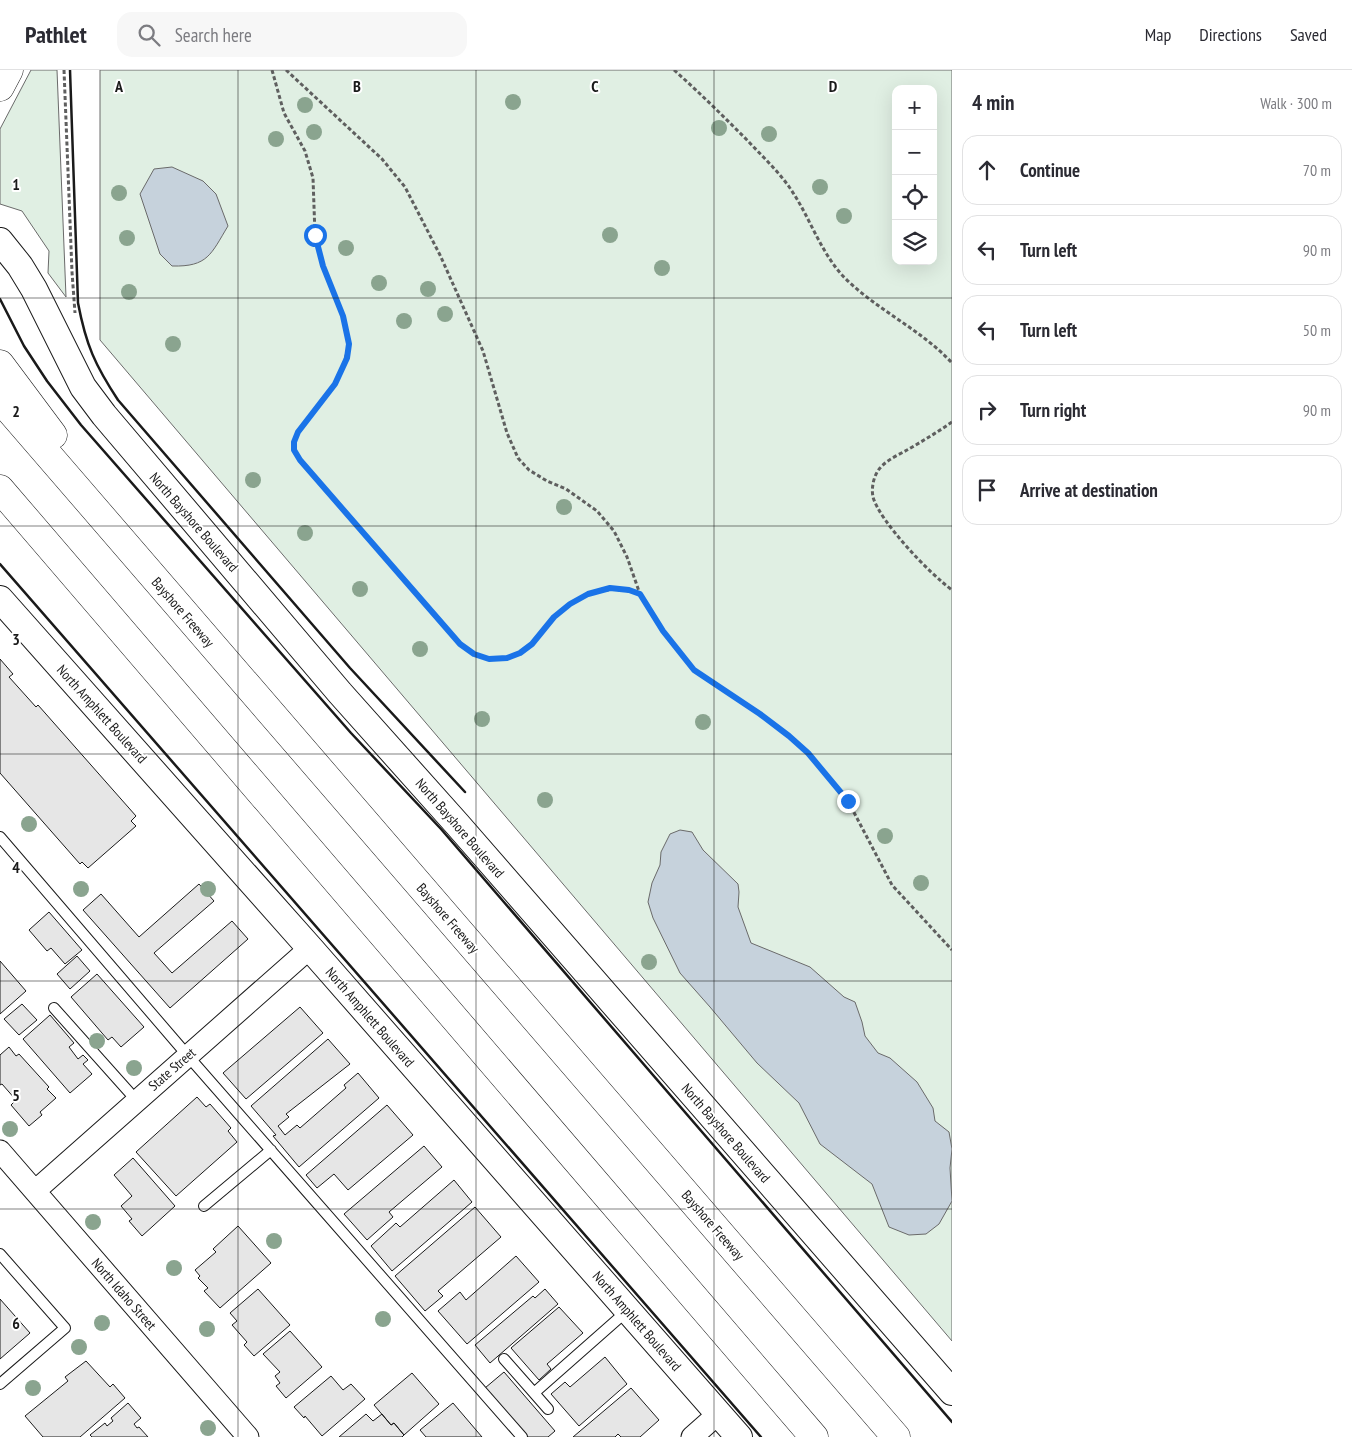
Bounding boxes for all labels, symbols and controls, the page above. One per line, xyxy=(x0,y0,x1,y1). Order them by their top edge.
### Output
search box xyxy=(117,12,467,57)
text: Pathlet xyxy=(25,19,87,50)
icon: search xyxy=(135,21,163,49)
text: Search here xyxy=(175,23,252,47)
text: Map xyxy=(1145,23,1171,46)
text: Directions xyxy=(1199,23,1262,46)
text: Saved xyxy=(1290,23,1327,46)
text: A xyxy=(114,76,124,96)
text: B xyxy=(353,76,361,96)
text: C xyxy=(591,76,599,96)
text: D xyxy=(829,76,838,96)
map controls xyxy=(892,85,937,265)
button: + xyxy=(892,85,937,130)
text: 4 min xyxy=(972,89,1014,116)
text: Walk · 300 m xyxy=(1260,93,1332,113)
button: − xyxy=(892,130,937,175)
icon: ahead xyxy=(973,156,1001,184)
text: Continue xyxy=(1020,158,1080,182)
text: 70 m xyxy=(1303,160,1331,180)
text: 1 xyxy=(12,174,20,194)
button: locate xyxy=(892,175,937,220)
button: layers xyxy=(892,220,937,265)
route start xyxy=(304,224,327,247)
icon: left xyxy=(973,236,1001,264)
text: Turn left xyxy=(1020,238,1077,262)
text: 90 m xyxy=(1303,240,1331,260)
icon: left xyxy=(973,316,1001,344)
text: Turn left xyxy=(1020,318,1077,342)
text: 50 m xyxy=(1303,320,1331,340)
icon: right xyxy=(973,396,1001,424)
text: Turn right xyxy=(1020,398,1086,422)
text: 90 m xyxy=(1303,400,1331,420)
text: 2 xyxy=(12,401,20,421)
street label: North Bayshore Boulevard xyxy=(146,468,242,576)
icon: arrive xyxy=(973,476,1001,504)
text: Arrive at destination xyxy=(1020,478,1158,502)
street label: Bayshore Freeway xyxy=(148,573,219,651)
text: 3 xyxy=(12,629,20,649)
street label: North Amphlett Boulevard xyxy=(53,661,151,767)
street label: North Bayshore Boulevard xyxy=(412,774,508,882)
route end xyxy=(837,790,860,813)
text: 4 xyxy=(12,857,20,877)
street label: Bayshore Freeway xyxy=(413,879,484,957)
street label: North Amphlett Boulevard xyxy=(322,963,418,1071)
street label: State Street xyxy=(145,1043,199,1094)
street label: North Bayshore Boulevard xyxy=(678,1079,774,1187)
text: 5 xyxy=(12,1085,20,1105)
street label: Bayshore Freeway xyxy=(678,1186,749,1264)
street label: North Idaho Street xyxy=(88,1254,160,1334)
street label: North Amphlett Boulevard xyxy=(589,1267,685,1375)
text: 6 xyxy=(12,1313,20,1333)

